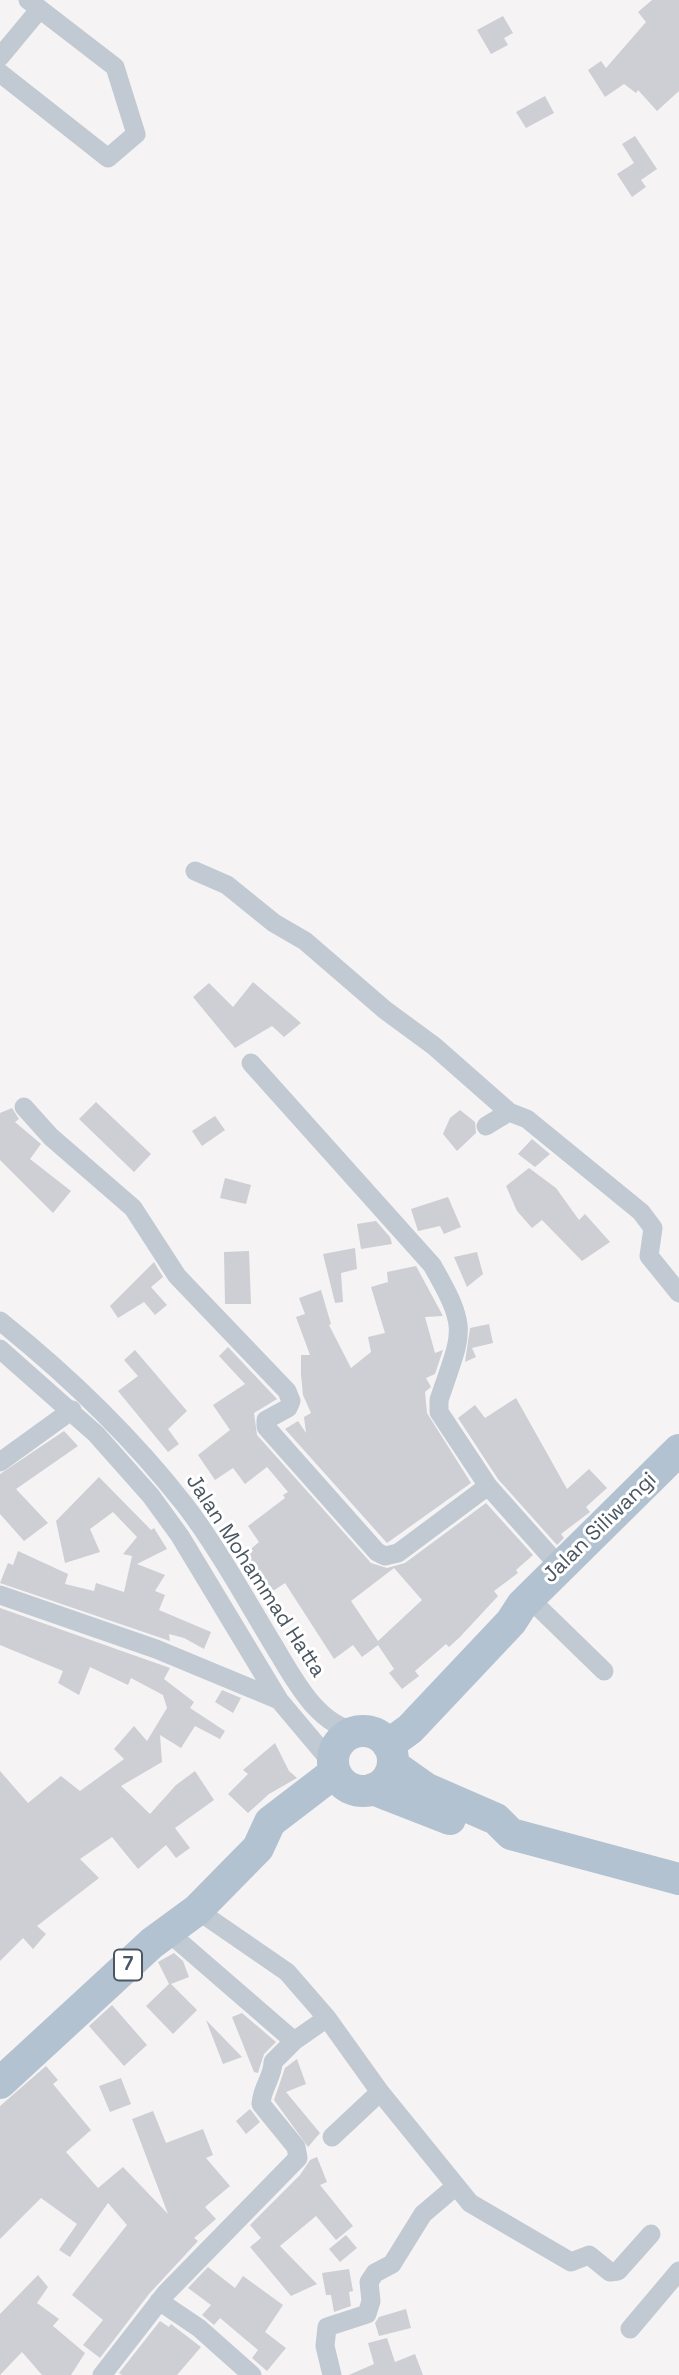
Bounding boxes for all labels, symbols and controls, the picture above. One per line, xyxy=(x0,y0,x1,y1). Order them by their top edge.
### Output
street label: Jalan Siliwangi xyxy=(538,1468,662,1588)
street label: Jalan Mohammad Hatta xyxy=(180,1470,330,1682)
road number: 7 xyxy=(114,1950,142,1980)

